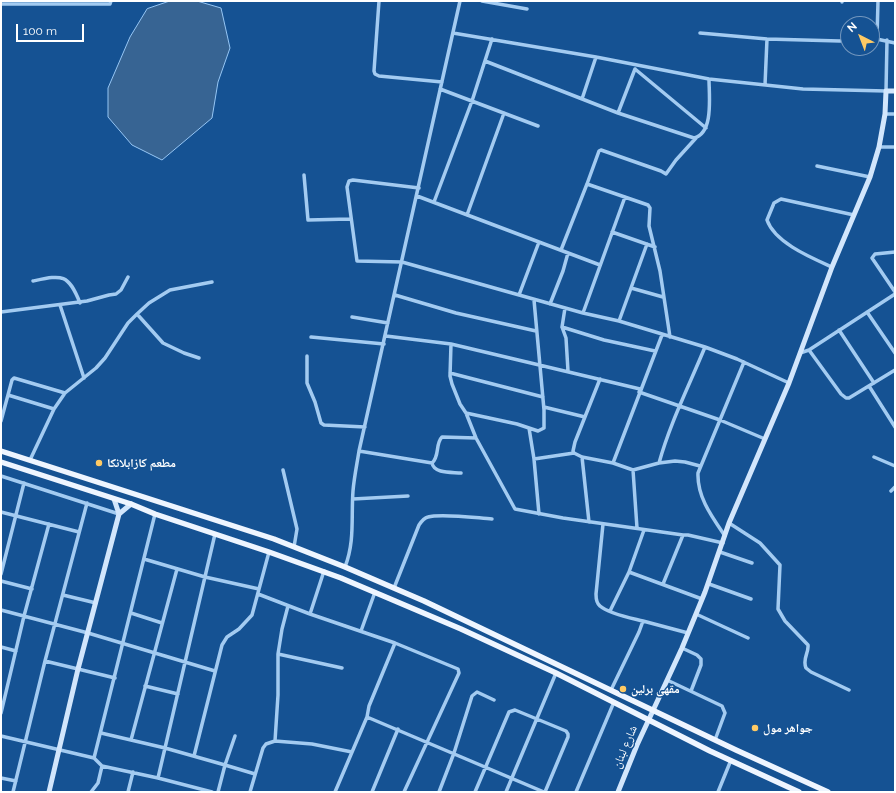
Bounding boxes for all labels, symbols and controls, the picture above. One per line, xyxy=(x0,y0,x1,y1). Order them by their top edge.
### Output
scale bar xyxy=(18,16,86,42)
north arrow xyxy=(840,16,880,56)
text: N xyxy=(845,20,860,35)
text: 100 m xyxy=(23,24,57,38)
place label: مطعم كازابلانكا xyxy=(107,456,176,470)
marker: مطعم كازابلانكا xyxy=(94,458,104,468)
place label: مقهى برلين xyxy=(631,682,680,696)
marker: مقهى برلين xyxy=(618,684,628,694)
place label: جواهر مول xyxy=(763,721,813,735)
street label: شارع لبنان xyxy=(609,723,641,771)
marker: جواهر مول xyxy=(750,723,760,733)

